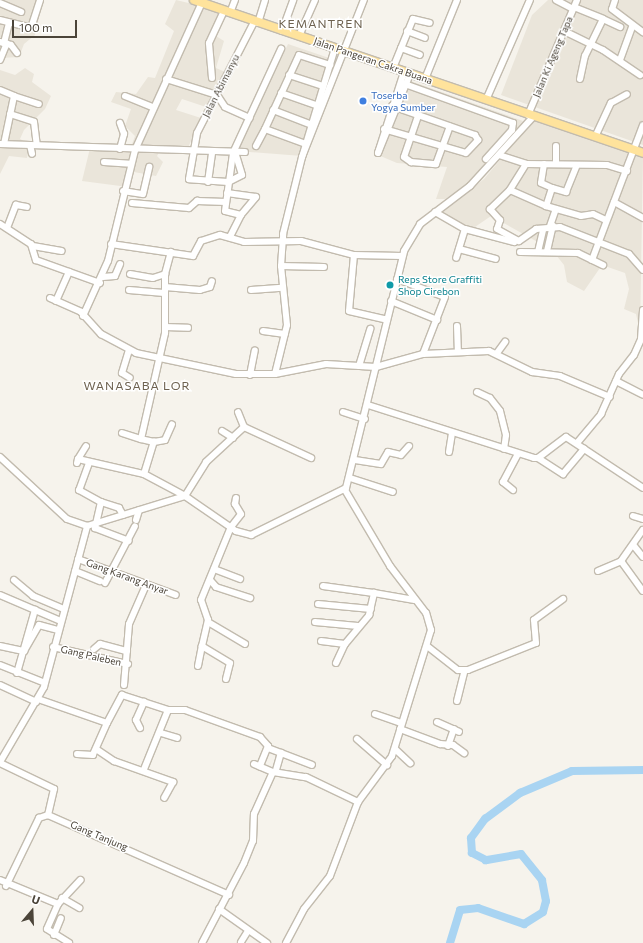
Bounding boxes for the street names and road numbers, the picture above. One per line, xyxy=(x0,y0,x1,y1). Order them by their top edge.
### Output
street label: Jalan Ki Ageng Tapa xyxy=(530,15,576,99)
street label: Jalan Pangeran Cakra Buana xyxy=(312,35,434,87)
street label: Jalan Abimanyu xyxy=(200,52,242,120)
street label: Gang Karang Anyar xyxy=(84,557,170,597)
street label: Gang Paleben xyxy=(60,643,122,669)
street label: Gang Tanjung xyxy=(68,818,130,854)

